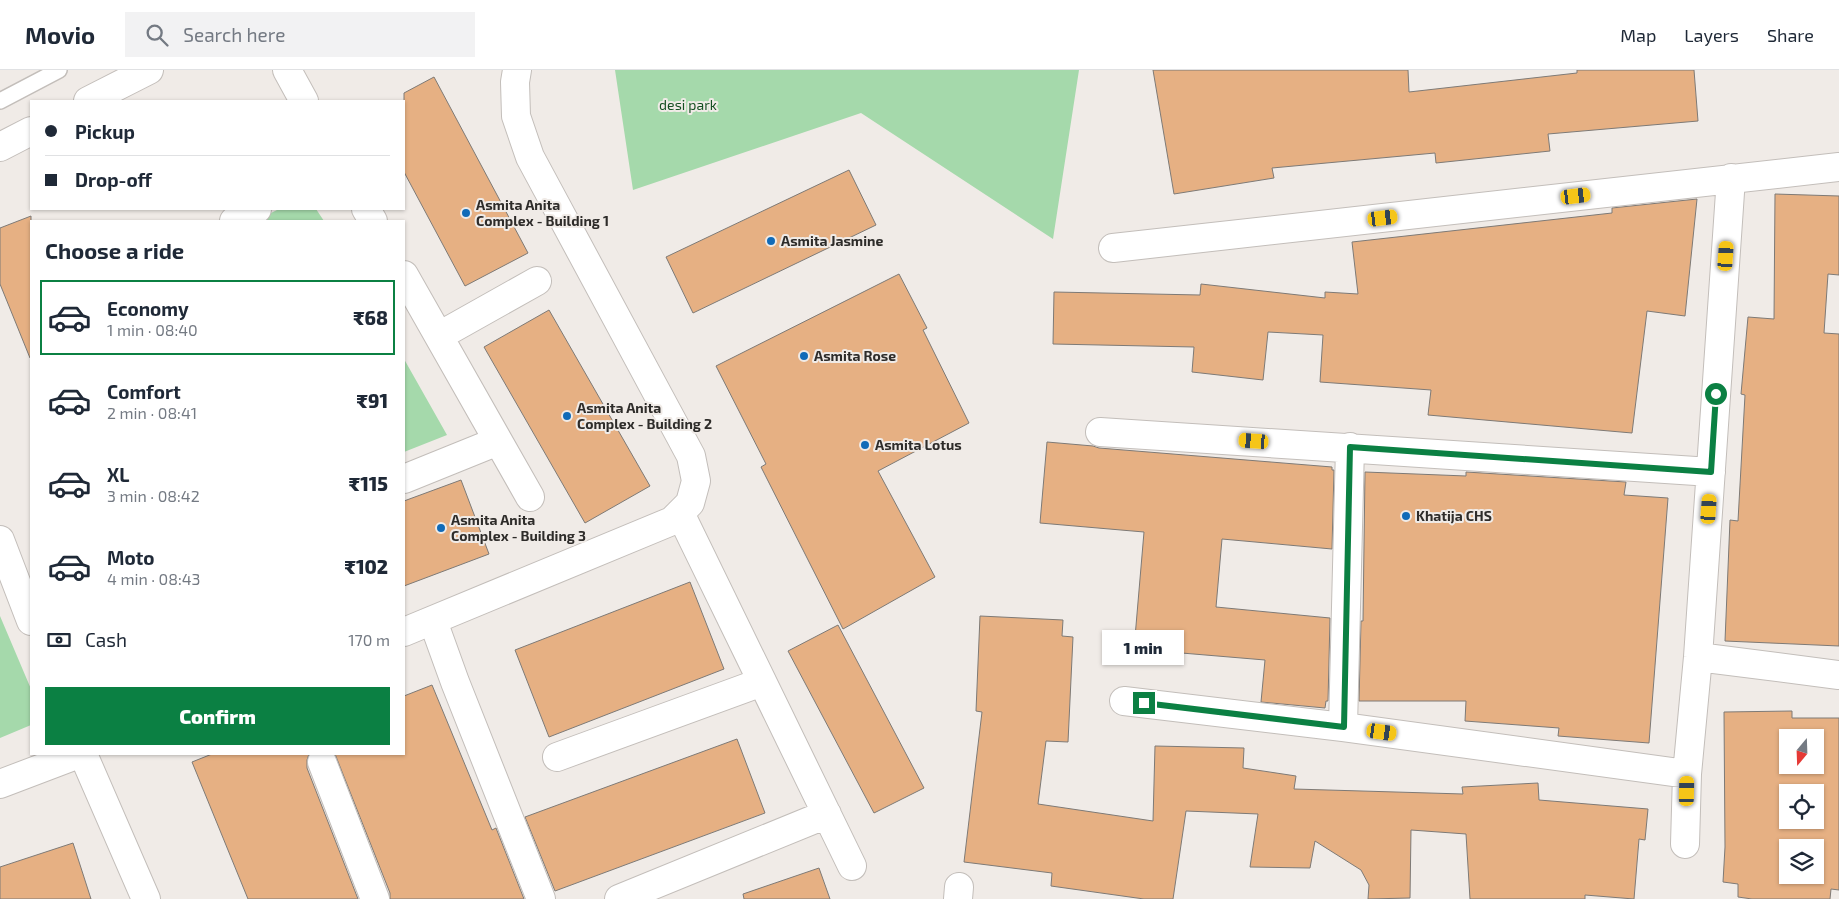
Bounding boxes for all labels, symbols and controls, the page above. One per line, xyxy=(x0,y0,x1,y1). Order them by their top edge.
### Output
search box xyxy=(125,12,475,57)
text: Movio xyxy=(25,20,95,49)
icon: search xyxy=(143,21,171,49)
text: Search here xyxy=(183,23,285,46)
text: Map xyxy=(1620,24,1656,46)
text: Layers xyxy=(1684,24,1739,46)
text: Share xyxy=(1767,24,1814,46)
park label: desi park xyxy=(659,96,717,113)
text: Pickup xyxy=(75,120,135,143)
text: Drop-off xyxy=(75,168,152,191)
car xyxy=(1560,187,1591,205)
place label: Asmita Anita Complex - Building 1 xyxy=(476,196,609,229)
marker: Asmita Anita Complex - Building 1 xyxy=(460,207,472,219)
car xyxy=(1367,209,1398,227)
place label: Asmita Jasmine xyxy=(781,232,883,249)
marker: Asmita Jasmine xyxy=(765,235,777,247)
text: Choose a ride xyxy=(45,237,184,263)
car xyxy=(1717,241,1734,271)
icon: car xyxy=(47,295,92,340)
text: Economy xyxy=(107,297,189,320)
text: ₹68 xyxy=(353,306,388,329)
text: 1 min · 08:40 xyxy=(107,320,198,339)
place label: Asmita Rose xyxy=(814,347,896,364)
marker: Asmita Rose xyxy=(798,350,810,362)
icon: car xyxy=(47,378,92,423)
text: Comfort xyxy=(107,380,181,403)
route start xyxy=(1705,383,1727,405)
text: ₹91 xyxy=(357,389,388,412)
place label: Asmita Anita Complex - Building 2 xyxy=(577,399,712,432)
text: 2 min · 08:41 xyxy=(107,403,197,422)
marker: Asmita Anita Complex - Building 2 xyxy=(561,410,573,422)
car xyxy=(1238,432,1269,450)
place label: Asmita Lotus xyxy=(875,436,962,453)
marker: Asmita Lotus xyxy=(859,439,871,451)
icon: car xyxy=(47,461,92,506)
text: XL xyxy=(107,463,129,486)
text: ₹115 xyxy=(349,472,388,495)
text: 3 min · 08:42 xyxy=(107,486,200,505)
car xyxy=(1700,494,1717,524)
place label: Khatija CHS xyxy=(1416,507,1492,524)
marker: Khatija CHS xyxy=(1400,510,1412,522)
place label: Asmita Anita Complex - Building 3 xyxy=(451,511,586,544)
marker: Asmita Anita Complex - Building 3 xyxy=(435,522,447,534)
icon: car xyxy=(47,544,92,589)
text: Moto xyxy=(107,546,155,569)
text: ₹102 xyxy=(344,555,388,578)
text: 4 min · 08:43 xyxy=(107,569,200,588)
icon: cash xyxy=(45,626,73,654)
text: Cash xyxy=(85,628,127,651)
text: 170 m xyxy=(348,630,390,649)
callout: 1 min xyxy=(1103,630,1185,666)
text: 1 min xyxy=(1123,638,1163,657)
button: Confirm xyxy=(45,687,390,745)
route end xyxy=(1133,692,1155,714)
car xyxy=(1366,722,1397,742)
north arrow xyxy=(1779,729,1824,774)
map controls xyxy=(1779,729,1824,884)
car xyxy=(1679,776,1694,806)
button: locate xyxy=(1779,784,1824,829)
button: layers xyxy=(1779,839,1824,884)

